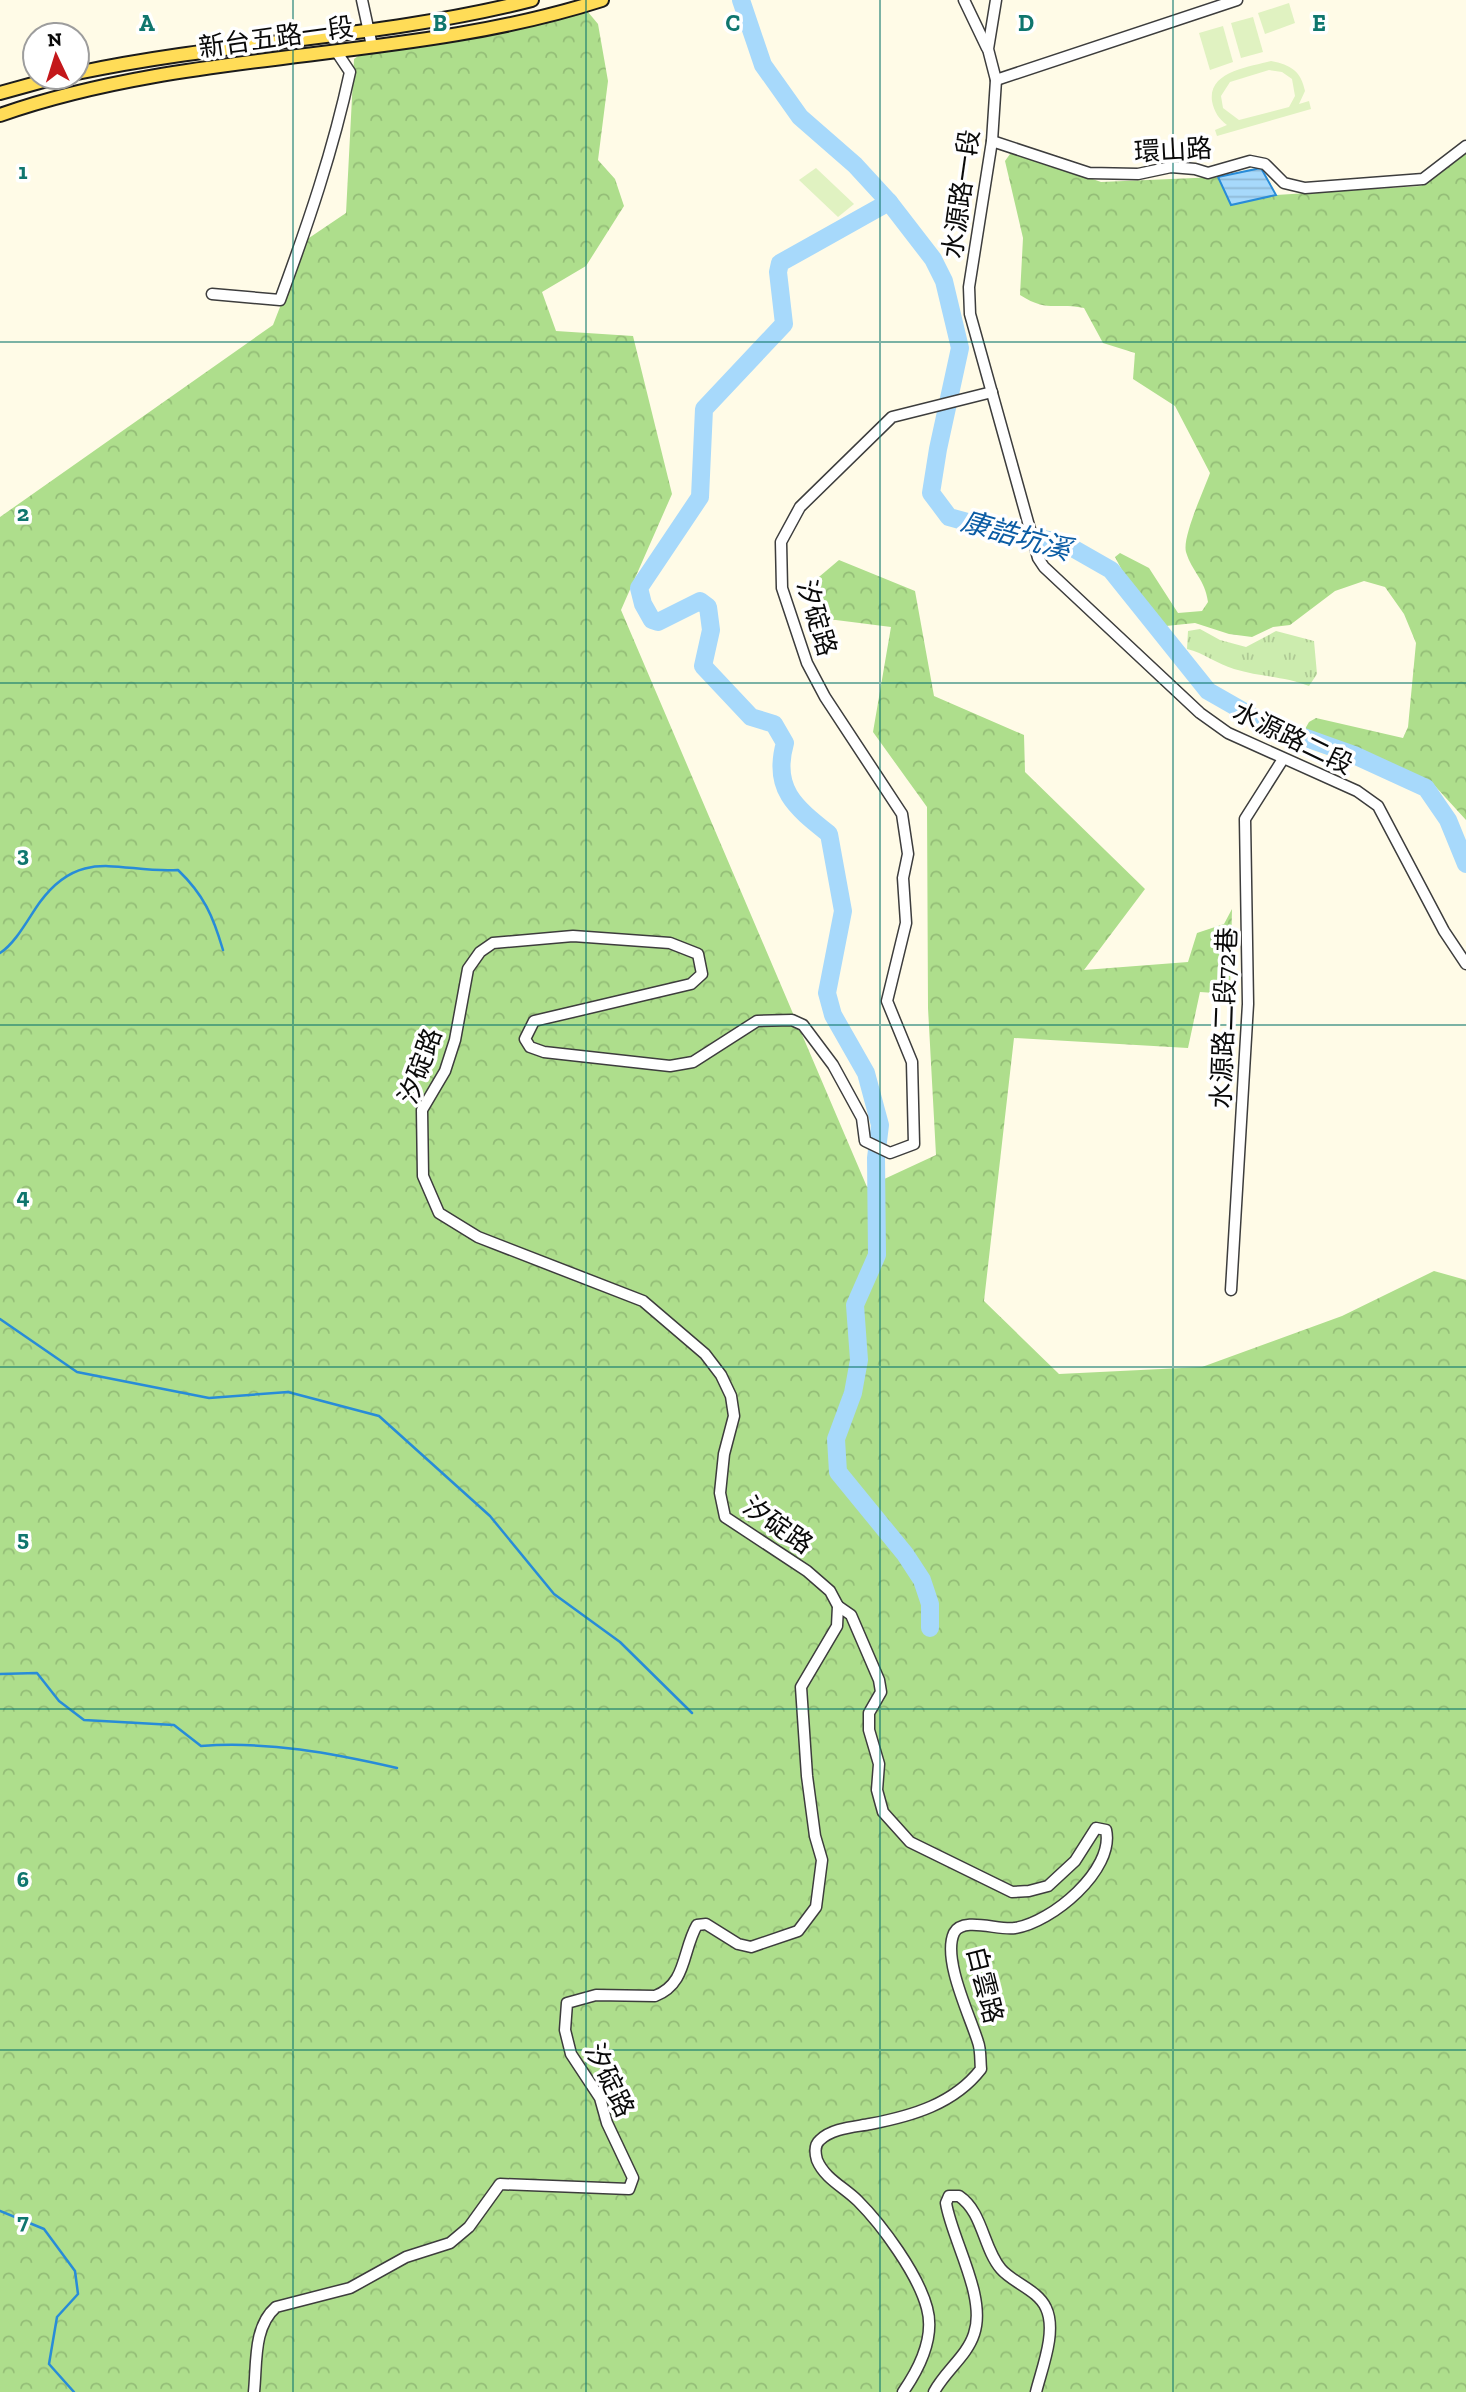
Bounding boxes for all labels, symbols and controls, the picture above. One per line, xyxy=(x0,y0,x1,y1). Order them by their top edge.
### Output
text: A xyxy=(139,9,155,37)
text: B xyxy=(433,9,447,37)
text: C xyxy=(726,9,740,37)
text: D xyxy=(1018,9,1034,37)
text: E xyxy=(1312,9,1326,37)
street label: 新台五路一段 xyxy=(197,10,355,64)
north arrow xyxy=(21,21,91,91)
text: N xyxy=(47,28,63,52)
street label: 水源路一段 xyxy=(936,127,986,261)
street label: 環山路 xyxy=(1133,132,1213,168)
text: 1 xyxy=(18,157,28,185)
text: 2 xyxy=(17,499,29,527)
water label: 康誥坑溪 xyxy=(957,504,1078,568)
street label: 汐碇路 xyxy=(790,576,844,660)
street label: 水源路二段 xyxy=(1228,695,1358,781)
text: 3 xyxy=(17,840,29,868)
street label: 水源路二段72巷 xyxy=(1205,927,1243,1109)
street label: 汐碇路 xyxy=(392,1024,448,1108)
text: 4 xyxy=(16,1182,30,1210)
street label: 汐碇路 xyxy=(737,1490,819,1560)
text: 5 xyxy=(17,1524,29,1552)
text: 6 xyxy=(17,1865,29,1893)
street label: 白雲路 xyxy=(960,1943,1010,2027)
street label: 汐碇路 xyxy=(579,2038,641,2122)
text: 7 xyxy=(17,2207,29,2235)

